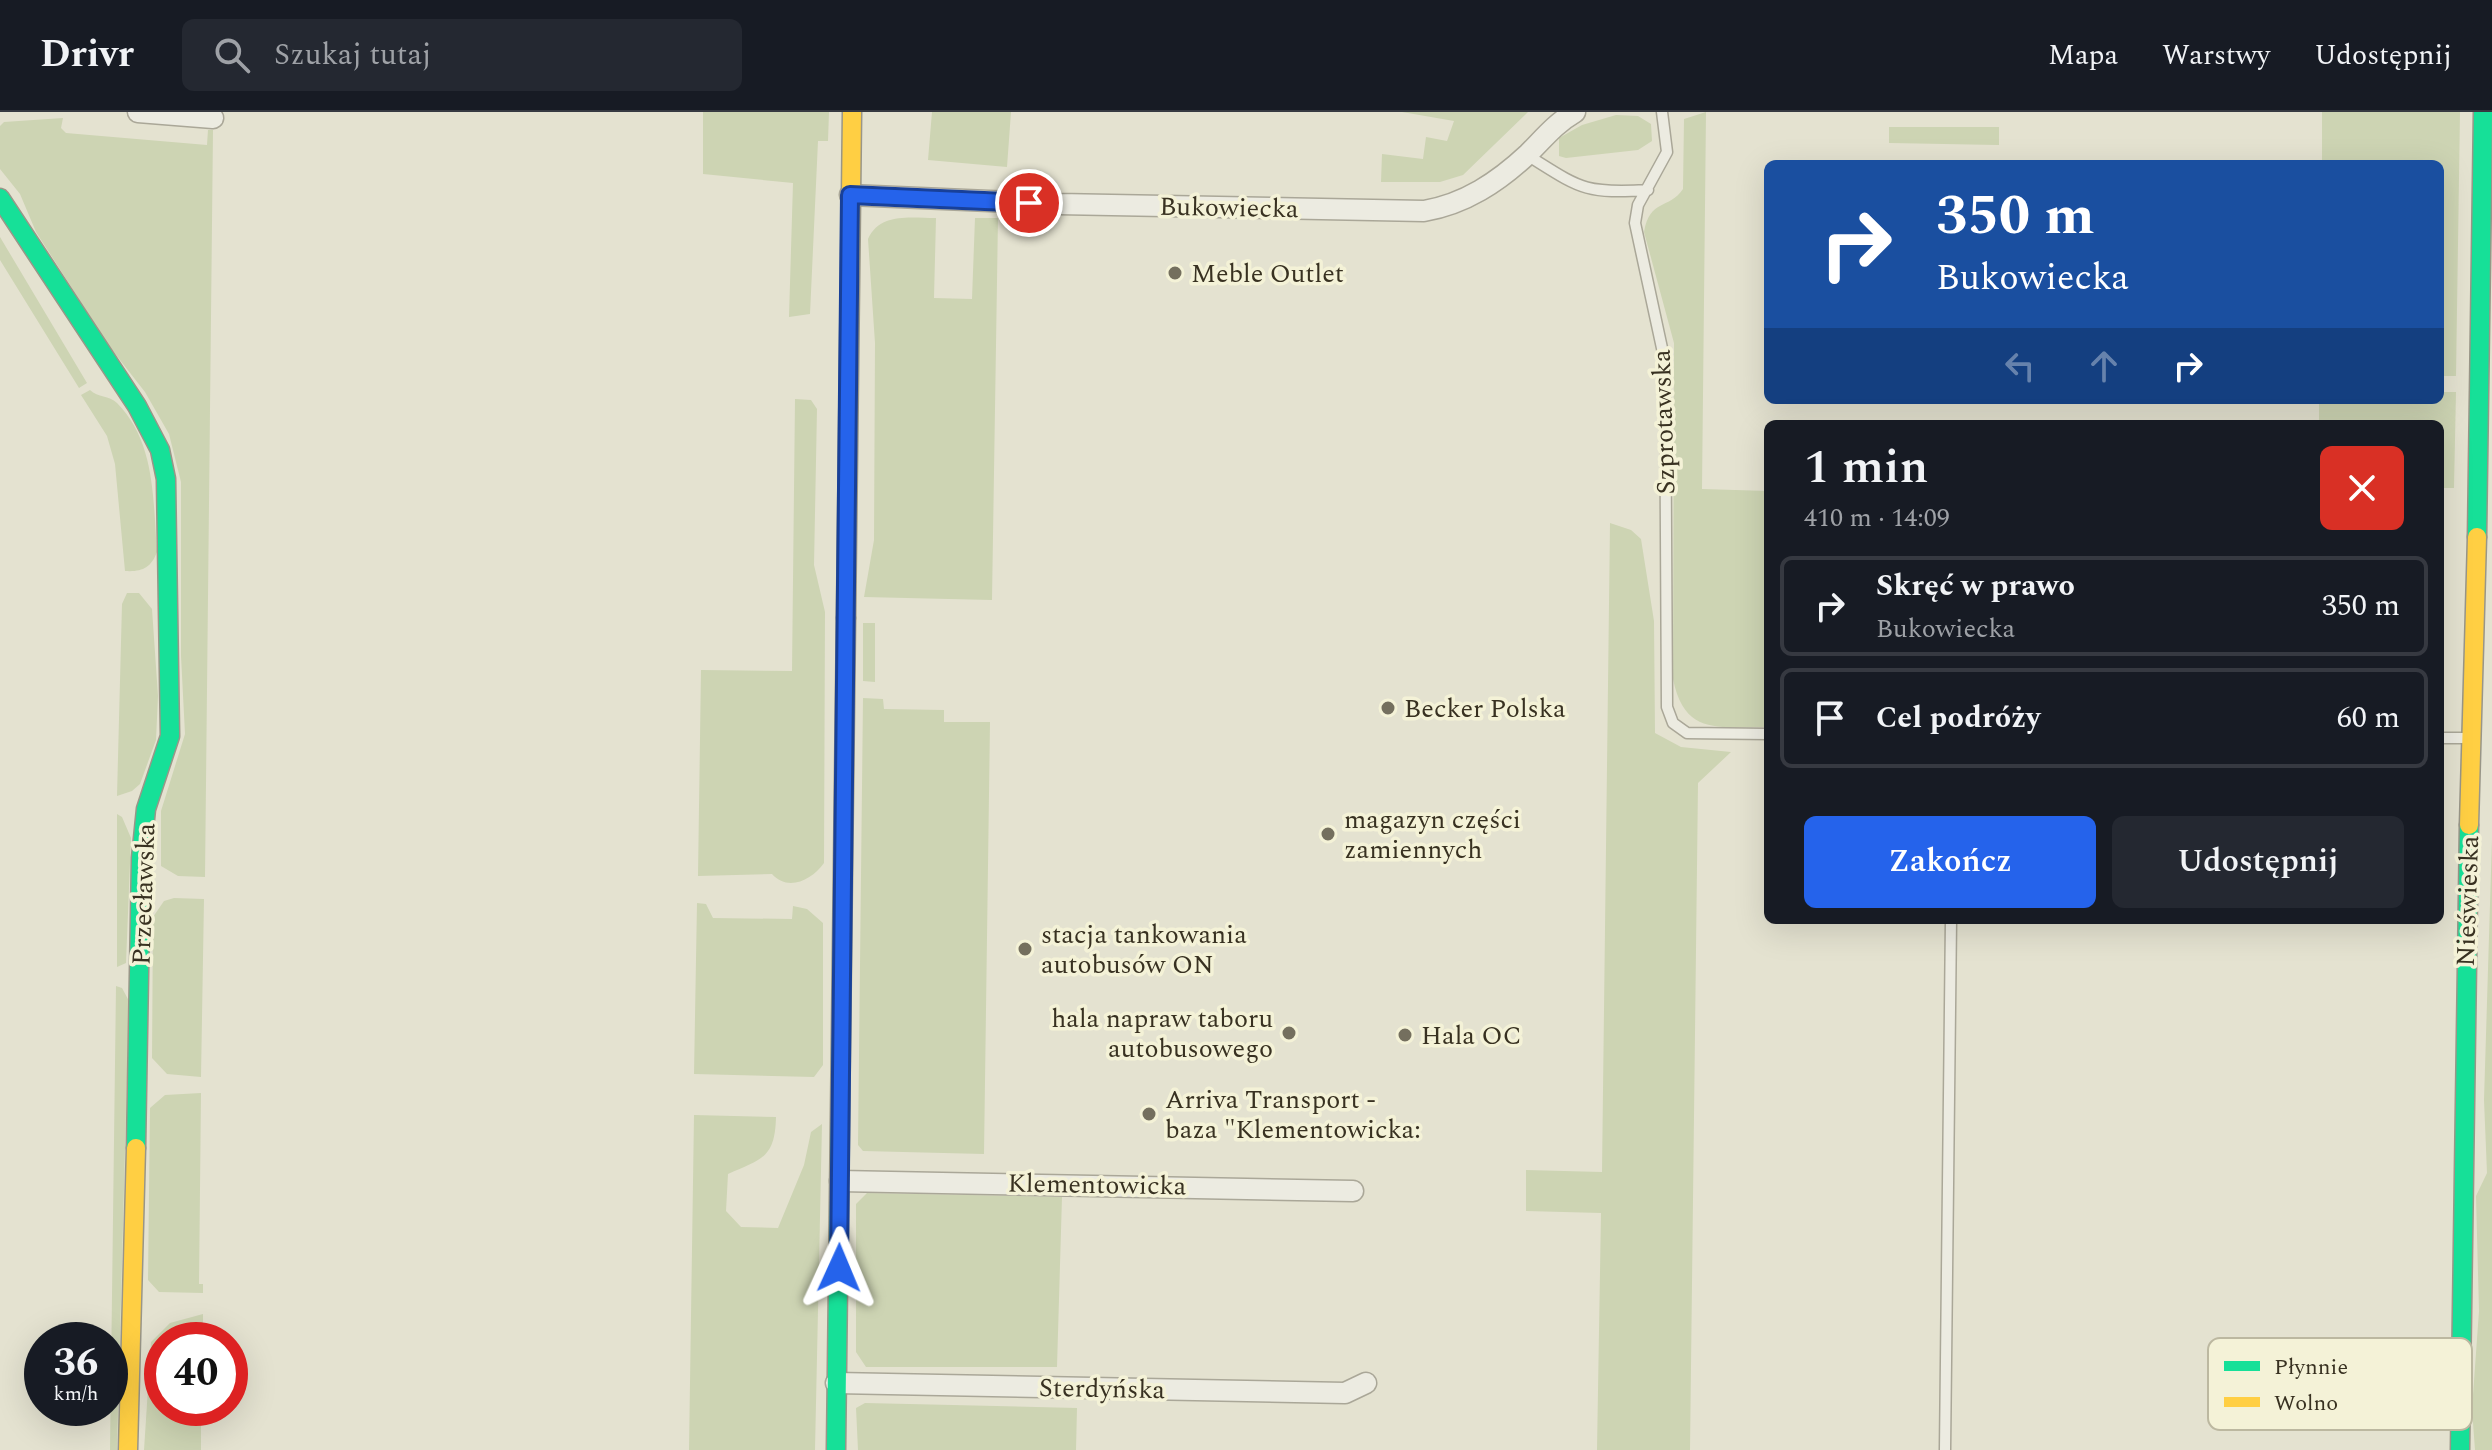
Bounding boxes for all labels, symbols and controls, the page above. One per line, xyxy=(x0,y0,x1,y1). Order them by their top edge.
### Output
search box xyxy=(182,19,742,91)
text: Drivr xyxy=(40,26,134,84)
text: Szukaj tutaj xyxy=(274,32,432,78)
icon: search xyxy=(210,33,254,77)
text: Mapa xyxy=(2048,34,2118,77)
text: Warstwy xyxy=(2162,34,2270,77)
text: Udostępnij xyxy=(2314,34,2452,77)
pin xyxy=(995,169,1063,237)
text: 350 m xyxy=(1936,174,2095,259)
icon: arrive xyxy=(1007,181,1051,225)
street label: Bukowiecka xyxy=(1159,187,1299,229)
icon: right xyxy=(1804,192,1908,296)
text: Bukowiecka xyxy=(1936,251,2129,306)
place label: Meble Outlet xyxy=(1191,254,1344,294)
marker: Meble Outlet xyxy=(1166,264,1184,282)
icon: left xyxy=(1998,344,2042,388)
icon: ahead xyxy=(2082,344,2126,388)
icon: right xyxy=(2166,344,2210,388)
street label: Szprotawska xyxy=(1641,348,1687,495)
text: 1 min xyxy=(1804,431,1929,504)
button: close xyxy=(2320,446,2404,530)
text: 410 m · 14:09 xyxy=(1804,498,1950,538)
text: Skręć w prawo xyxy=(1876,563,2075,609)
text: 350 m xyxy=(2322,583,2400,629)
icon: right xyxy=(1808,584,1852,628)
text: Bukowiecka xyxy=(1876,609,2015,649)
place label: Becker Polska xyxy=(1404,689,1566,729)
text: Cel podróży xyxy=(1876,695,2040,741)
text: 60 m xyxy=(2337,695,2400,741)
icon: arrive xyxy=(1808,696,1852,740)
marker: Becker Polska xyxy=(1379,699,1397,717)
place label: magazyn części zamiennych xyxy=(1344,800,1521,870)
button: Zakończ xyxy=(1804,816,2096,908)
button: Udostępnij xyxy=(2112,816,2404,908)
street label: Przecławska xyxy=(122,822,166,966)
marker: magazyn części zamiennych xyxy=(1319,825,1337,843)
street label: Nieświeska xyxy=(2446,835,2490,967)
place label: stacja tankowania autobusów ON xyxy=(1041,915,1247,985)
marker: stacja tankowania autobusów ON xyxy=(1016,940,1034,958)
place label: hala napraw taboru autobusowego xyxy=(1051,999,1273,1069)
place label: Hala OC xyxy=(1421,1016,1522,1056)
marker: hala napraw taboru autobusowego xyxy=(1280,1024,1298,1042)
marker: Hala OC xyxy=(1396,1026,1414,1044)
place label: Arriva Transport - baza "Klementowicka: xyxy=(1165,1080,1421,1150)
marker: Arriva Transport - baza "Klementowicka: xyxy=(1140,1105,1158,1123)
street label: Klementowicka xyxy=(1007,1163,1187,1207)
position arrow xyxy=(797,1226,881,1310)
speed limit sign: 40 xyxy=(144,1322,248,1426)
text: 36 xyxy=(54,1333,98,1394)
legend xyxy=(2208,1338,2472,1430)
text: Płynnie xyxy=(2274,1351,2348,1384)
street label: Sterdyńska xyxy=(1038,1368,1166,1410)
text: km/h xyxy=(54,1379,99,1409)
text: Wolno xyxy=(2274,1387,2338,1420)

